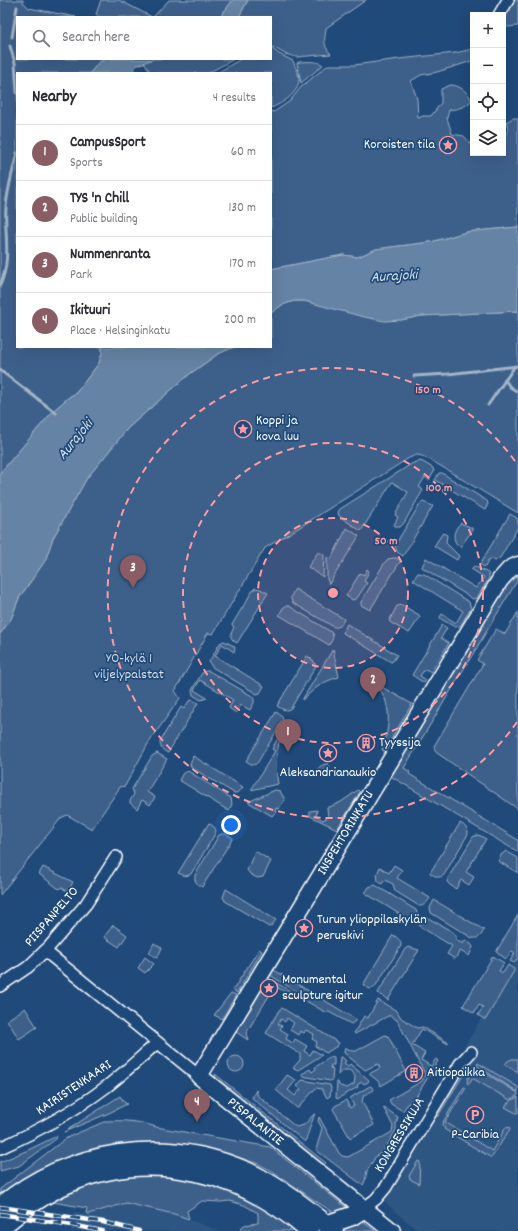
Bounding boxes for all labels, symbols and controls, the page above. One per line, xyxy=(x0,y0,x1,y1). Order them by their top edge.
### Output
map controls xyxy=(470,12,506,156)
button: + xyxy=(470,12,506,48)
search box xyxy=(16,16,272,60)
icon: search xyxy=(30,27,52,49)
text: Search here xyxy=(62,27,130,49)
button: − xyxy=(470,48,506,84)
button: locate xyxy=(470,84,506,120)
text: Nearby xyxy=(32,86,76,110)
text: 4 results xyxy=(213,89,256,108)
button: layers xyxy=(470,120,506,156)
text: CampusSport xyxy=(70,132,146,154)
place label: Koroisten tila xyxy=(364,135,435,155)
place icon: Koroisten tila xyxy=(438,135,458,155)
text: 1 xyxy=(44,143,46,162)
text: 60 m xyxy=(231,143,256,162)
text: Sports xyxy=(70,154,103,173)
text: TYS 'n Chill xyxy=(70,188,129,210)
text: 2 xyxy=(42,199,48,218)
text: 130 m xyxy=(228,199,256,218)
text: Public building xyxy=(70,210,138,229)
text: Nummenranta xyxy=(70,244,150,266)
text: 3 xyxy=(42,255,48,274)
text: 170 m xyxy=(229,255,256,274)
water label: Aurajoki xyxy=(370,264,420,290)
text: Park xyxy=(70,266,92,285)
text: Ikituuri xyxy=(70,300,110,322)
text: 4 xyxy=(42,311,48,330)
text: 200 m xyxy=(224,311,256,330)
text: Place · Helsinginkatu xyxy=(70,322,170,341)
text: 150 m xyxy=(415,382,441,399)
place label: Koppi ja kova luu xyxy=(256,411,299,447)
water label: Aurajoki xyxy=(53,413,101,465)
place icon: Koppi ja kova luu xyxy=(233,419,253,439)
text: 100 m xyxy=(426,480,452,497)
text: 50 m xyxy=(374,533,398,550)
pin: 3 xyxy=(120,555,146,588)
centre of rings xyxy=(326,586,340,600)
park label: YO-kylä 1 viljelypalstat xyxy=(94,649,164,685)
pin: 2 xyxy=(360,667,386,700)
pin: 1 xyxy=(275,719,301,752)
building icon: Tyyssija xyxy=(356,733,376,753)
place label: Tyyssija xyxy=(379,733,421,753)
place icon: Aleksandrianaukio xyxy=(318,743,338,763)
place label: Aleksandrianaukio xyxy=(280,763,376,783)
street label: INSPEHTORINKATU xyxy=(313,787,379,879)
your location xyxy=(221,815,241,835)
street label: PIISPANPELTO xyxy=(20,882,84,952)
place label: Turun ylioppilaskylän peruskivi xyxy=(317,910,427,946)
place icon: Turun ylioppilaskylän peruskivi xyxy=(294,918,314,938)
place label: Monumental sculpture igitur xyxy=(282,970,364,1006)
place icon: Monumental sculpture igitur xyxy=(259,978,279,998)
street label: KAIRISTENKAARI xyxy=(32,1055,116,1121)
building icon: Aitiopaikka xyxy=(404,1063,424,1083)
place label: Aitiopaikka xyxy=(427,1063,485,1083)
pin: 4 xyxy=(184,1089,210,1122)
street label: PISPALANTIE xyxy=(222,1093,288,1151)
street label: KONGRESSIKUJA xyxy=(370,1093,430,1176)
parking icon: P-Caribia xyxy=(465,1105,485,1125)
place label: P-Caribia xyxy=(451,1125,499,1145)

